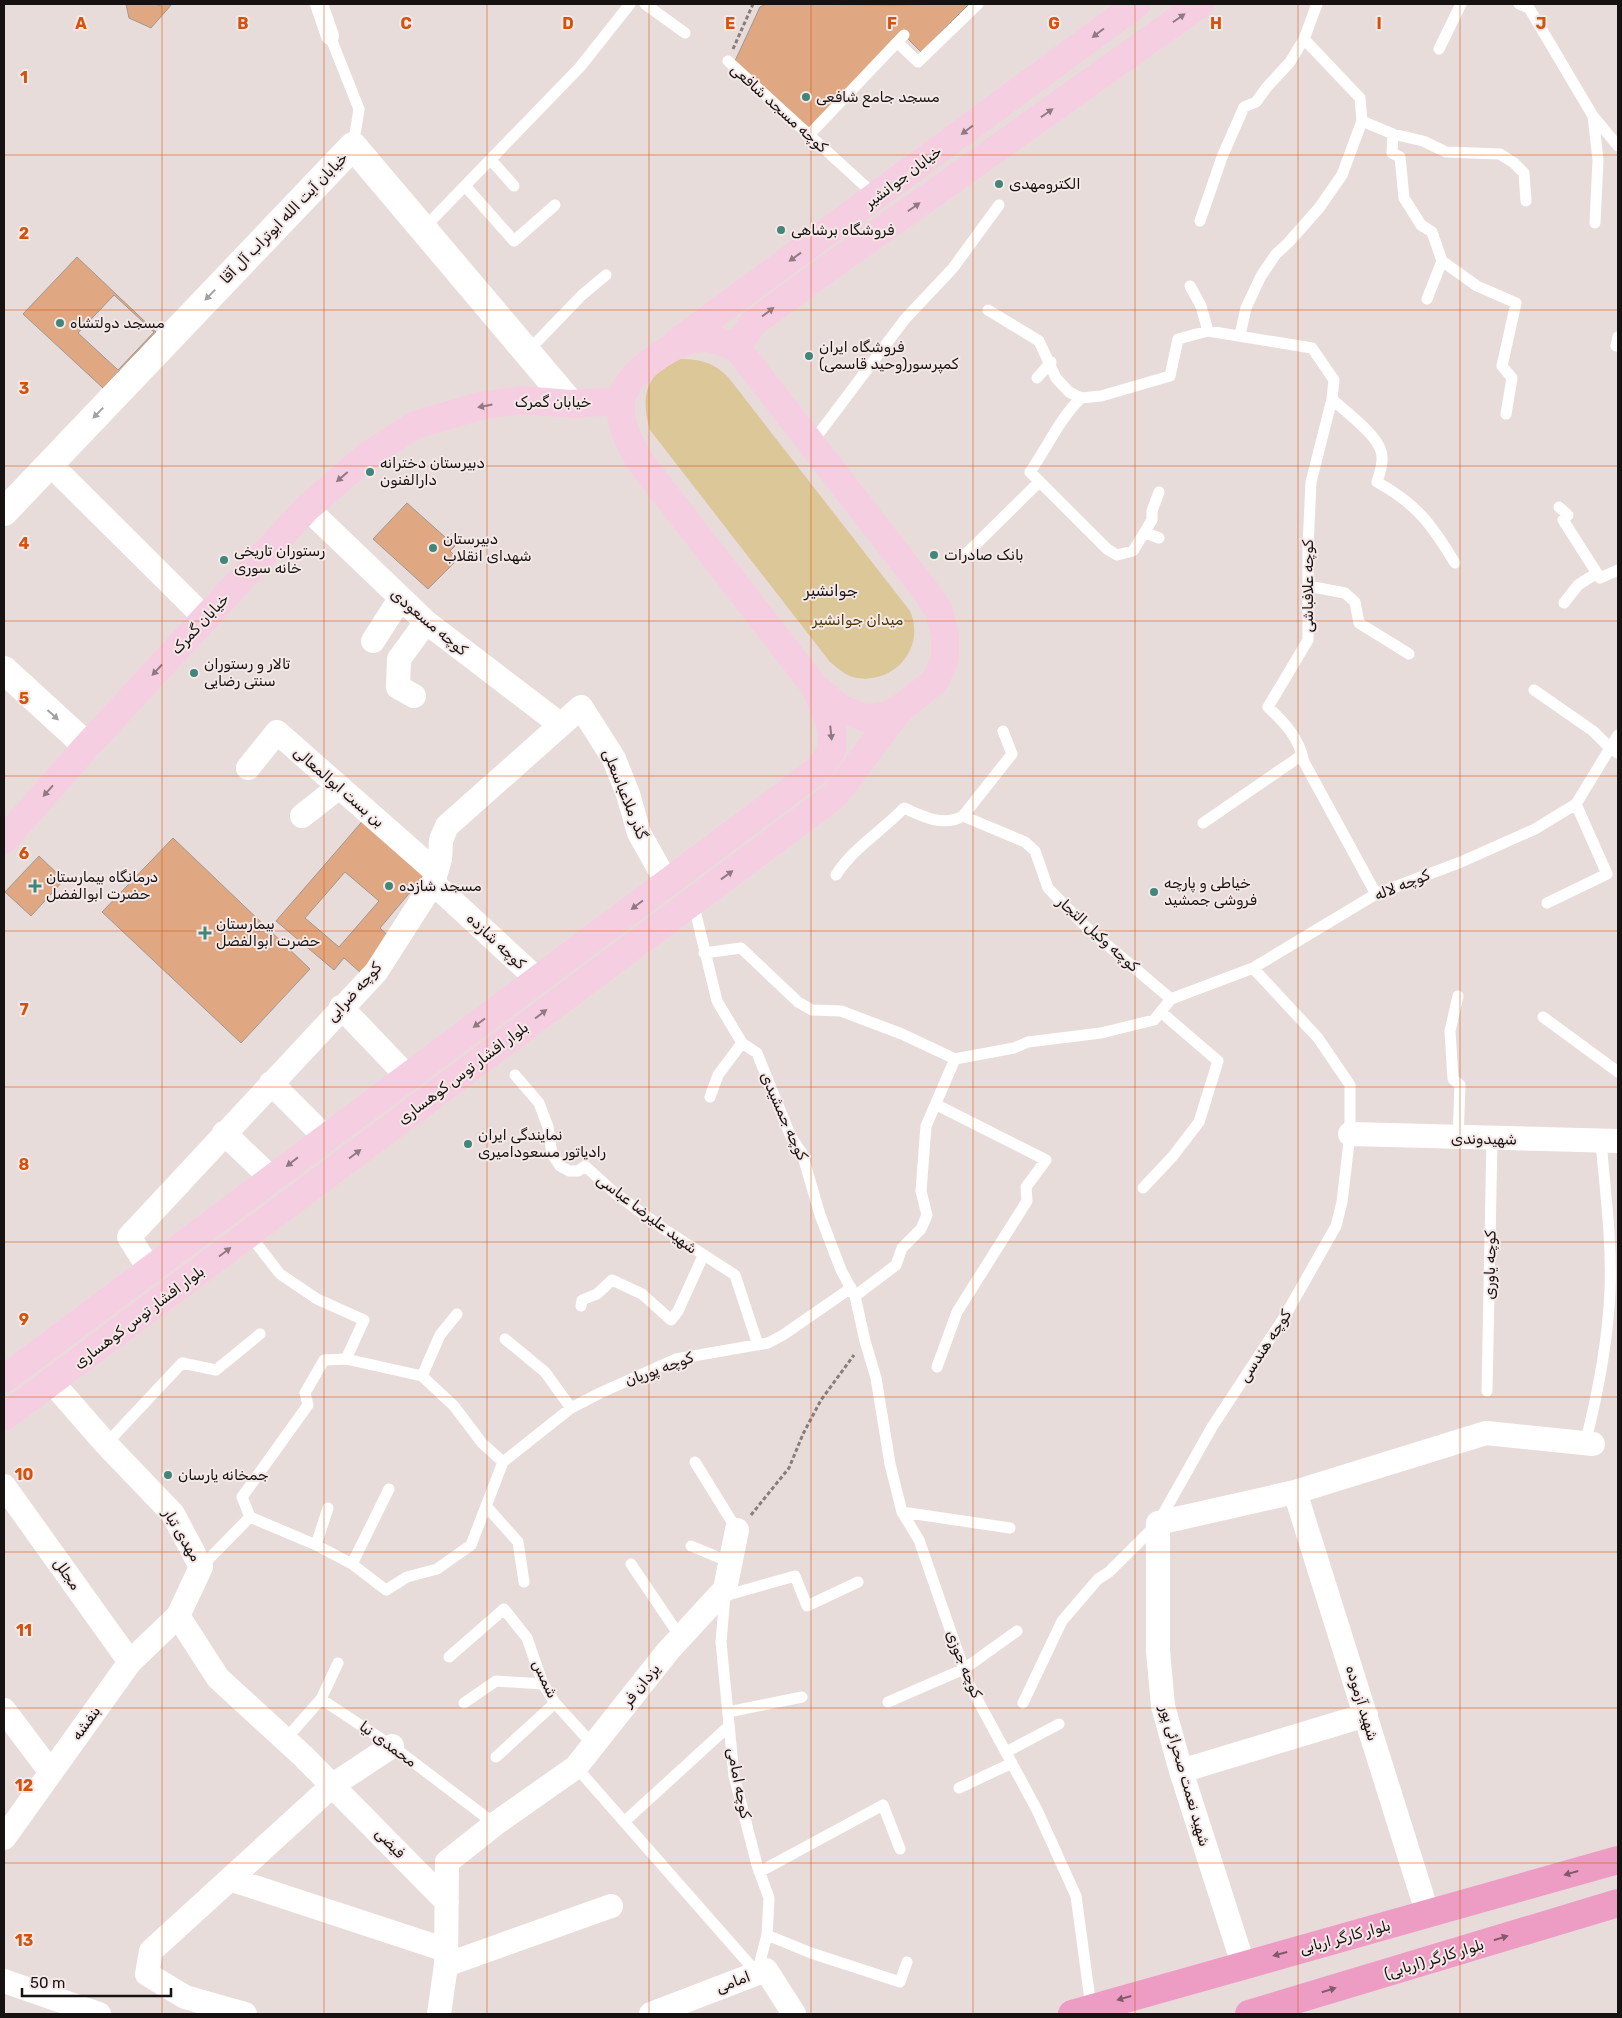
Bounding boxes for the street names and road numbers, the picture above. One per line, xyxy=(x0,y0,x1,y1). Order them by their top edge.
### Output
street label: کوچه مسجد شافعی xyxy=(727,60,831,156)
street label: خیابان جوانشیر xyxy=(860,142,945,213)
street label: خیابان آیت الله ابوتراب آل آقا xyxy=(216,149,352,287)
street label: خیابان گمرک xyxy=(515,393,591,411)
street label: کوچه علافباشی xyxy=(1299,539,1317,632)
street label: کوچه مسعودی xyxy=(387,585,471,659)
street label: خیابان گمرک xyxy=(167,590,233,658)
street label: بن بست ابوالمعالی xyxy=(290,743,388,831)
street label: گذر ملاعباسعلی xyxy=(599,746,651,842)
street label: کوچه لاله xyxy=(1372,866,1432,904)
street label: کوچه وکیل التجار xyxy=(1052,892,1143,976)
street label: کوچه شازده xyxy=(463,909,529,973)
street label: کوچه ضرابی xyxy=(323,958,385,1025)
street label: بلوار افشار توس کوهساری xyxy=(394,1018,532,1128)
street label: کوچه جمشیدی xyxy=(757,1069,812,1163)
street label: شهیدوندی xyxy=(1451,1129,1517,1150)
street label: شهید علیرضا عباسی xyxy=(593,1170,701,1258)
street label: کوچه یاوری xyxy=(1480,1230,1501,1300)
street label: بلوار افشار توس کوهساری xyxy=(70,1262,208,1372)
street label: کوچه هندسی xyxy=(1235,1306,1295,1386)
street label: کوچه پوریان xyxy=(622,1348,696,1391)
street label: مهدی تبار xyxy=(159,1504,205,1565)
street label: مجلل xyxy=(49,1555,85,1593)
street label: کوچه جوزی xyxy=(942,1627,986,1701)
street label: شمس xyxy=(528,1657,562,1701)
street label: یزدان فر xyxy=(618,1660,664,1711)
street label: شهید آزموده xyxy=(1342,1663,1382,1743)
street label: بنفشه xyxy=(68,1702,104,1744)
street label: شهید نعمت صحرائی پور xyxy=(1155,1703,1214,1849)
street label: محمدی نیا xyxy=(356,1717,420,1771)
street label: کوچه امامی xyxy=(723,1746,755,1820)
street label: فیضی xyxy=(371,1824,409,1862)
street label: بلوار کارگر اربابی xyxy=(1298,1916,1392,1958)
street label: بلوار کارگر (اربابی) xyxy=(1382,1935,1486,1983)
street label: امامی xyxy=(713,1967,753,1997)

